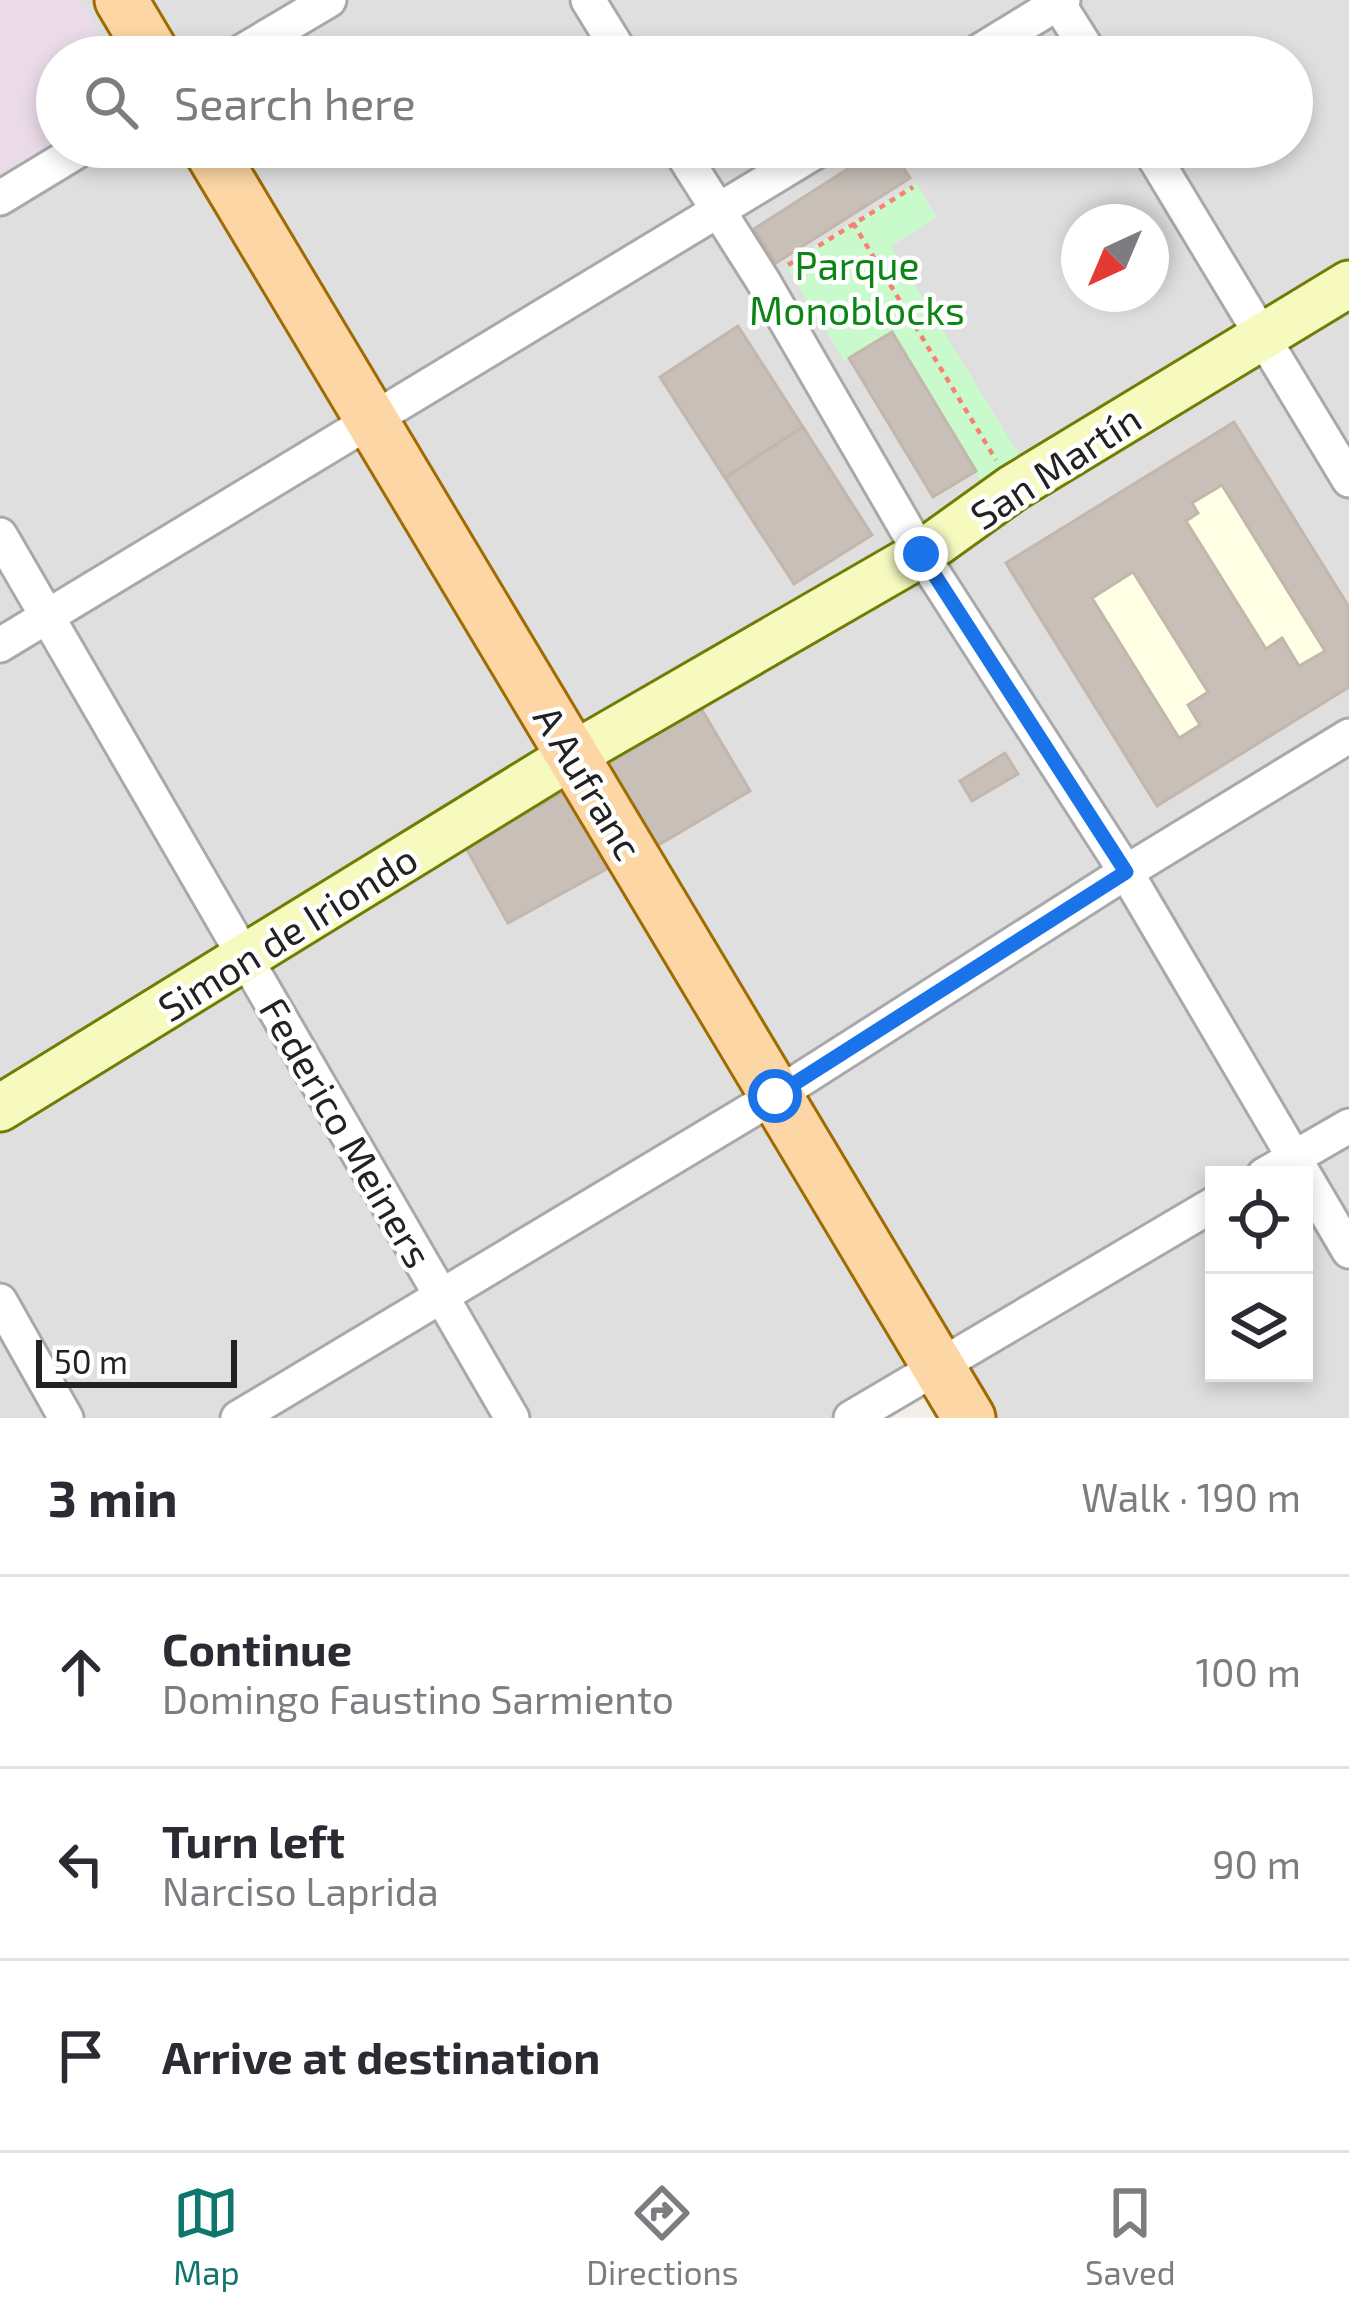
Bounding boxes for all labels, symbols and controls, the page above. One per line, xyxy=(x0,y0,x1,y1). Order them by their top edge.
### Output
search box xyxy=(36,36,1313,168)
icon: search xyxy=(78,69,144,135)
text: Search here xyxy=(174,75,416,129)
north arrow xyxy=(1061,204,1169,312)
park label: Parque Monoblocks xyxy=(749,241,965,333)
street label: San Martín xyxy=(961,394,1149,538)
route end xyxy=(894,527,948,581)
street label: A Aufranc xyxy=(525,697,653,867)
street label: Simon de Iriondo xyxy=(149,834,425,1030)
street label: Federico Meiners xyxy=(251,989,443,1275)
route start xyxy=(748,1069,802,1123)
map controls xyxy=(1205,1166,1313,1382)
button: locate xyxy=(1205,1166,1313,1274)
button: layers xyxy=(1205,1274,1313,1382)
scale bar xyxy=(36,1334,237,1387)
text: 50 m xyxy=(54,1341,128,1381)
text: 3 min xyxy=(48,1466,178,1527)
text: Walk · 190 m xyxy=(1081,1473,1301,1520)
text: Continue xyxy=(162,1621,352,1675)
icon: ahead xyxy=(48,1639,114,1705)
text: 100 m xyxy=(1196,1648,1301,1695)
text: Domingo Faustino Sarmiento xyxy=(162,1675,674,1722)
text: Turn left xyxy=(162,1813,345,1867)
icon: left xyxy=(48,1831,114,1897)
text: 90 m xyxy=(1212,1840,1301,1887)
text: Narciso Laprida xyxy=(162,1867,439,1914)
icon: arrive xyxy=(48,2023,114,2089)
text: Arrive at destination xyxy=(162,2029,600,2083)
tab: Map xyxy=(173,2180,240,2292)
tab: Directions xyxy=(586,2180,738,2292)
tab: Saved xyxy=(1085,2180,1176,2292)

